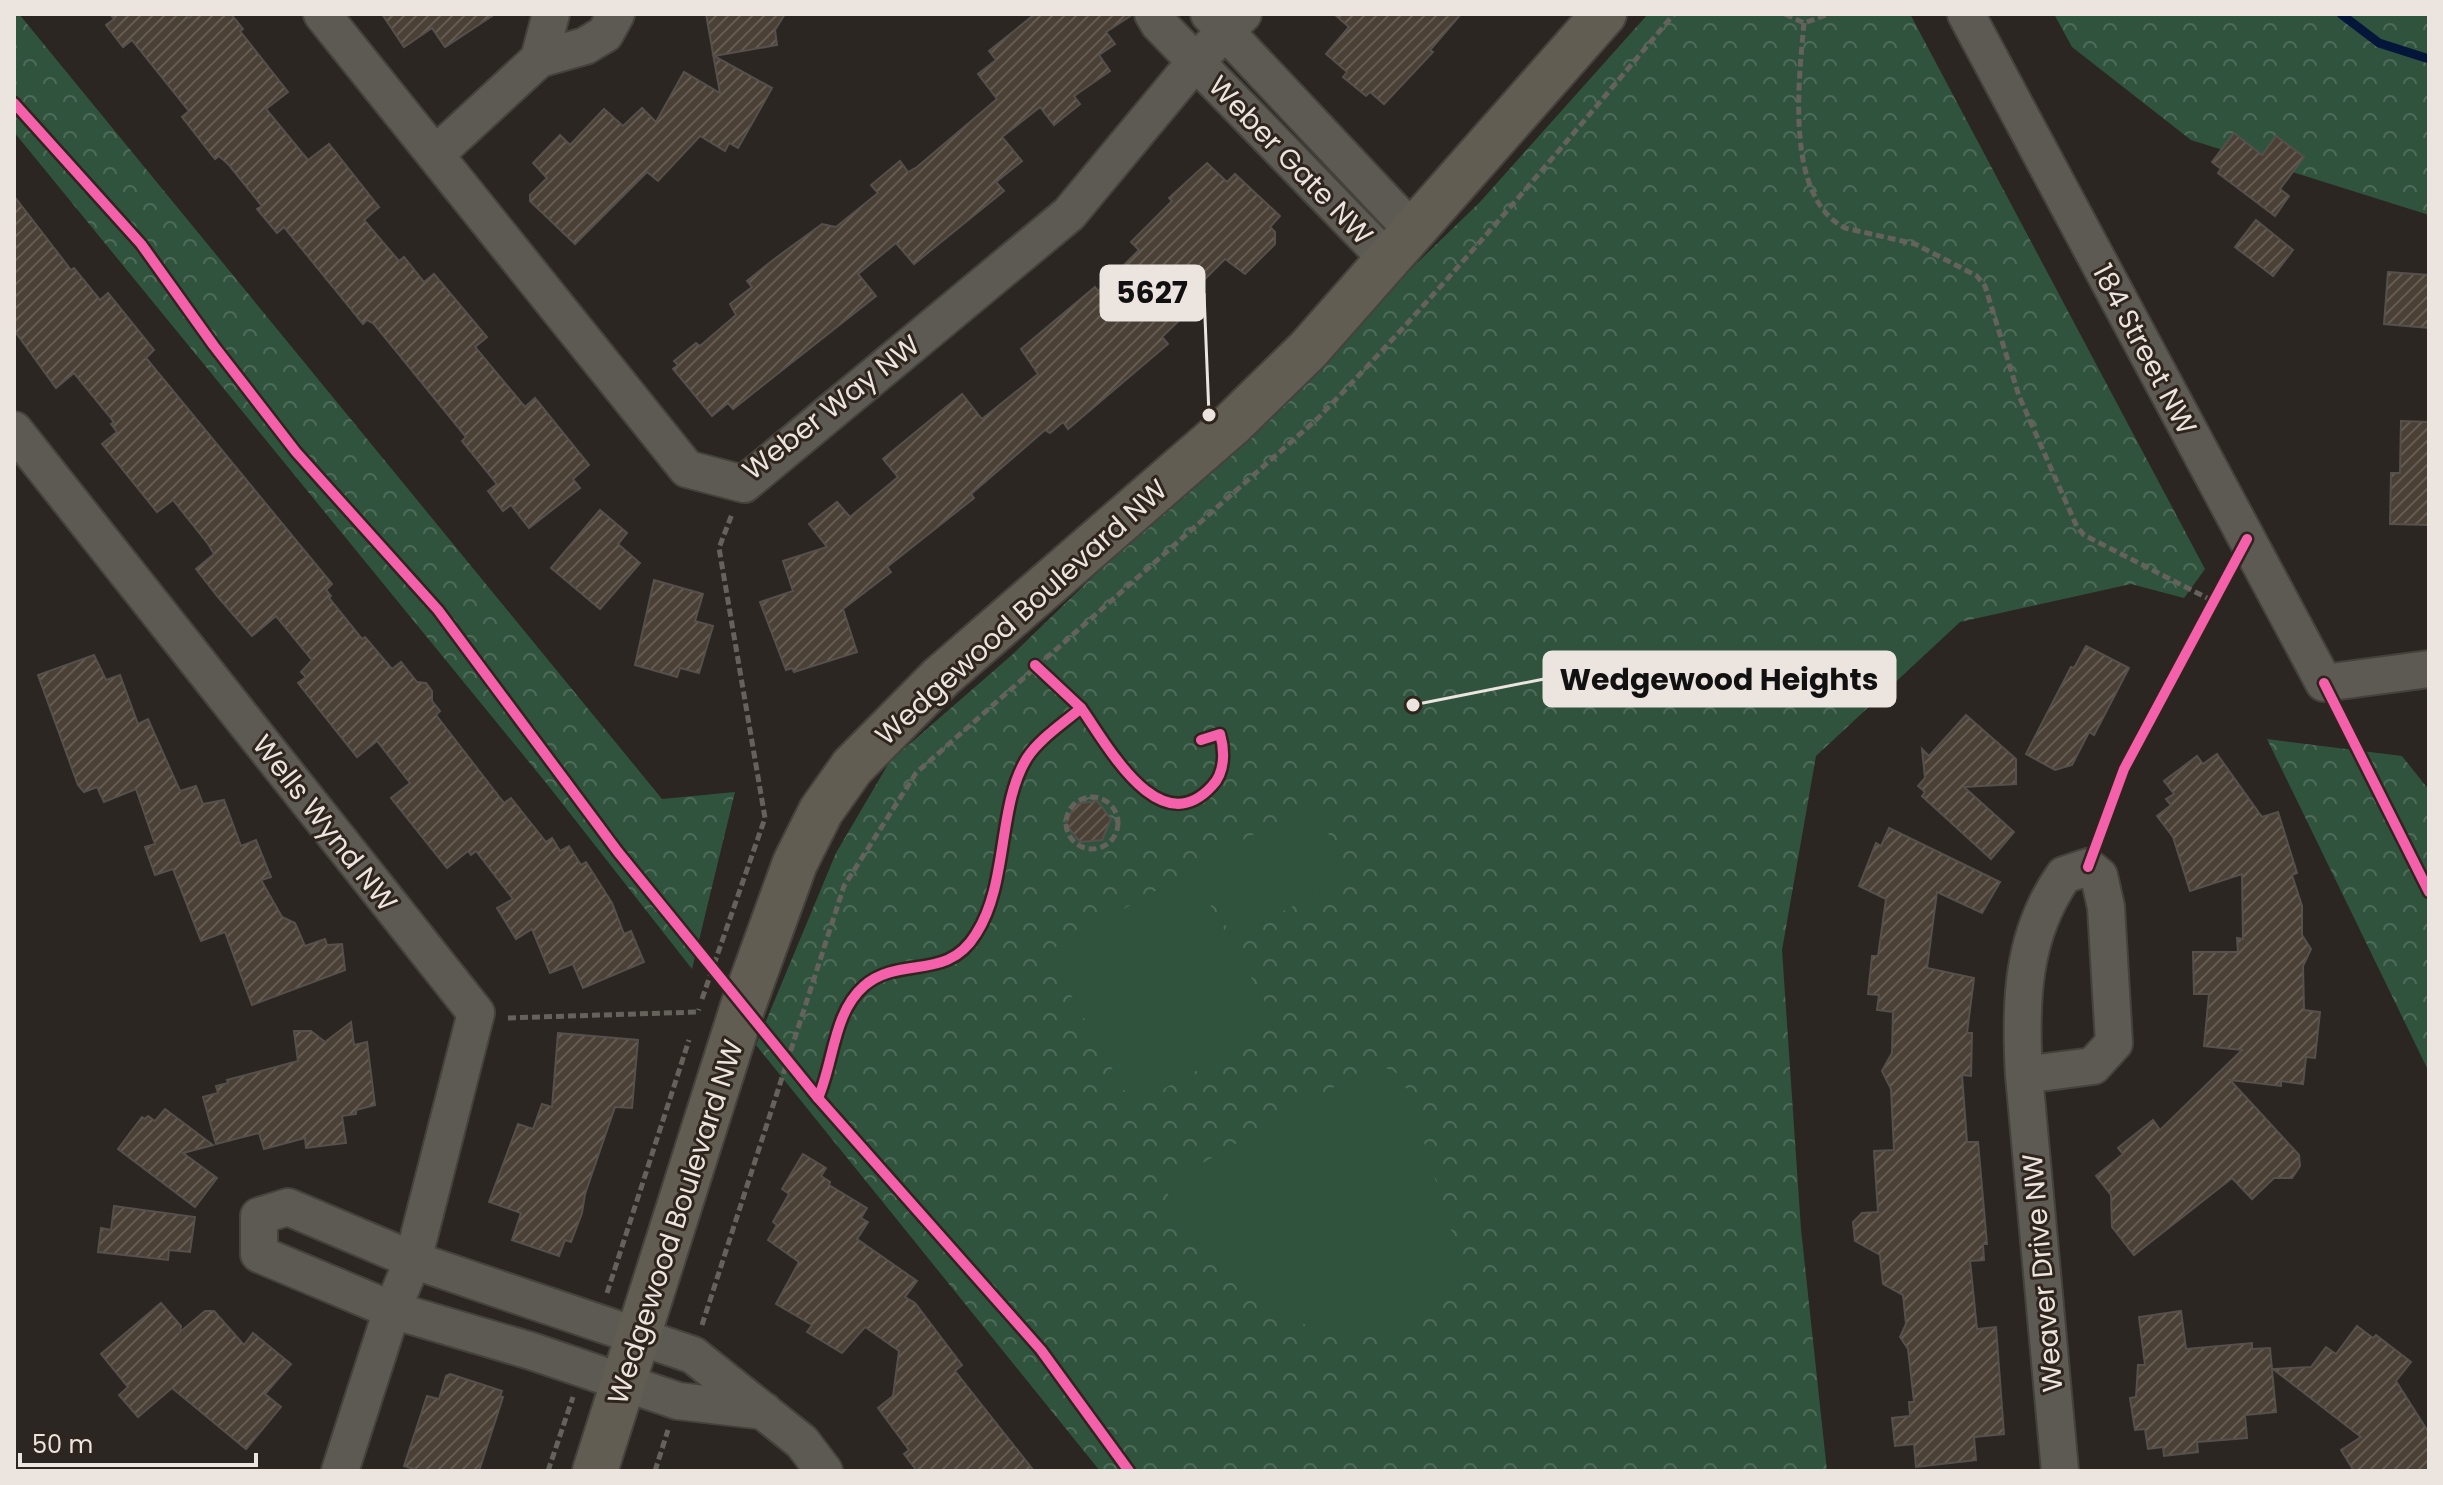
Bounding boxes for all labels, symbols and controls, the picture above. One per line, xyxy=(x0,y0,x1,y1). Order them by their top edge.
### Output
street label: Weber Gate NW xyxy=(1200,67,1382,254)
street label: 184 Street NW xyxy=(2083,257,2206,441)
callout: 5627 xyxy=(1101,266,1204,320)
text: 5627 xyxy=(1116,271,1188,314)
street label: Weber Way NW xyxy=(734,326,928,489)
street label: Wedgewood Boulevard NW xyxy=(867,470,1176,754)
callout: Wedgewood Heights xyxy=(1544,652,1895,706)
text: Wedgewood Heights xyxy=(1560,658,1878,701)
street label: Wells Wynd NW xyxy=(243,727,406,920)
street label: Wedgewood Boulevard NW xyxy=(598,1035,753,1409)
street label: Weaver Drive NW xyxy=(2013,1152,2072,1394)
scale bar xyxy=(20,1417,256,1467)
text: 50 m xyxy=(32,1428,93,1461)

